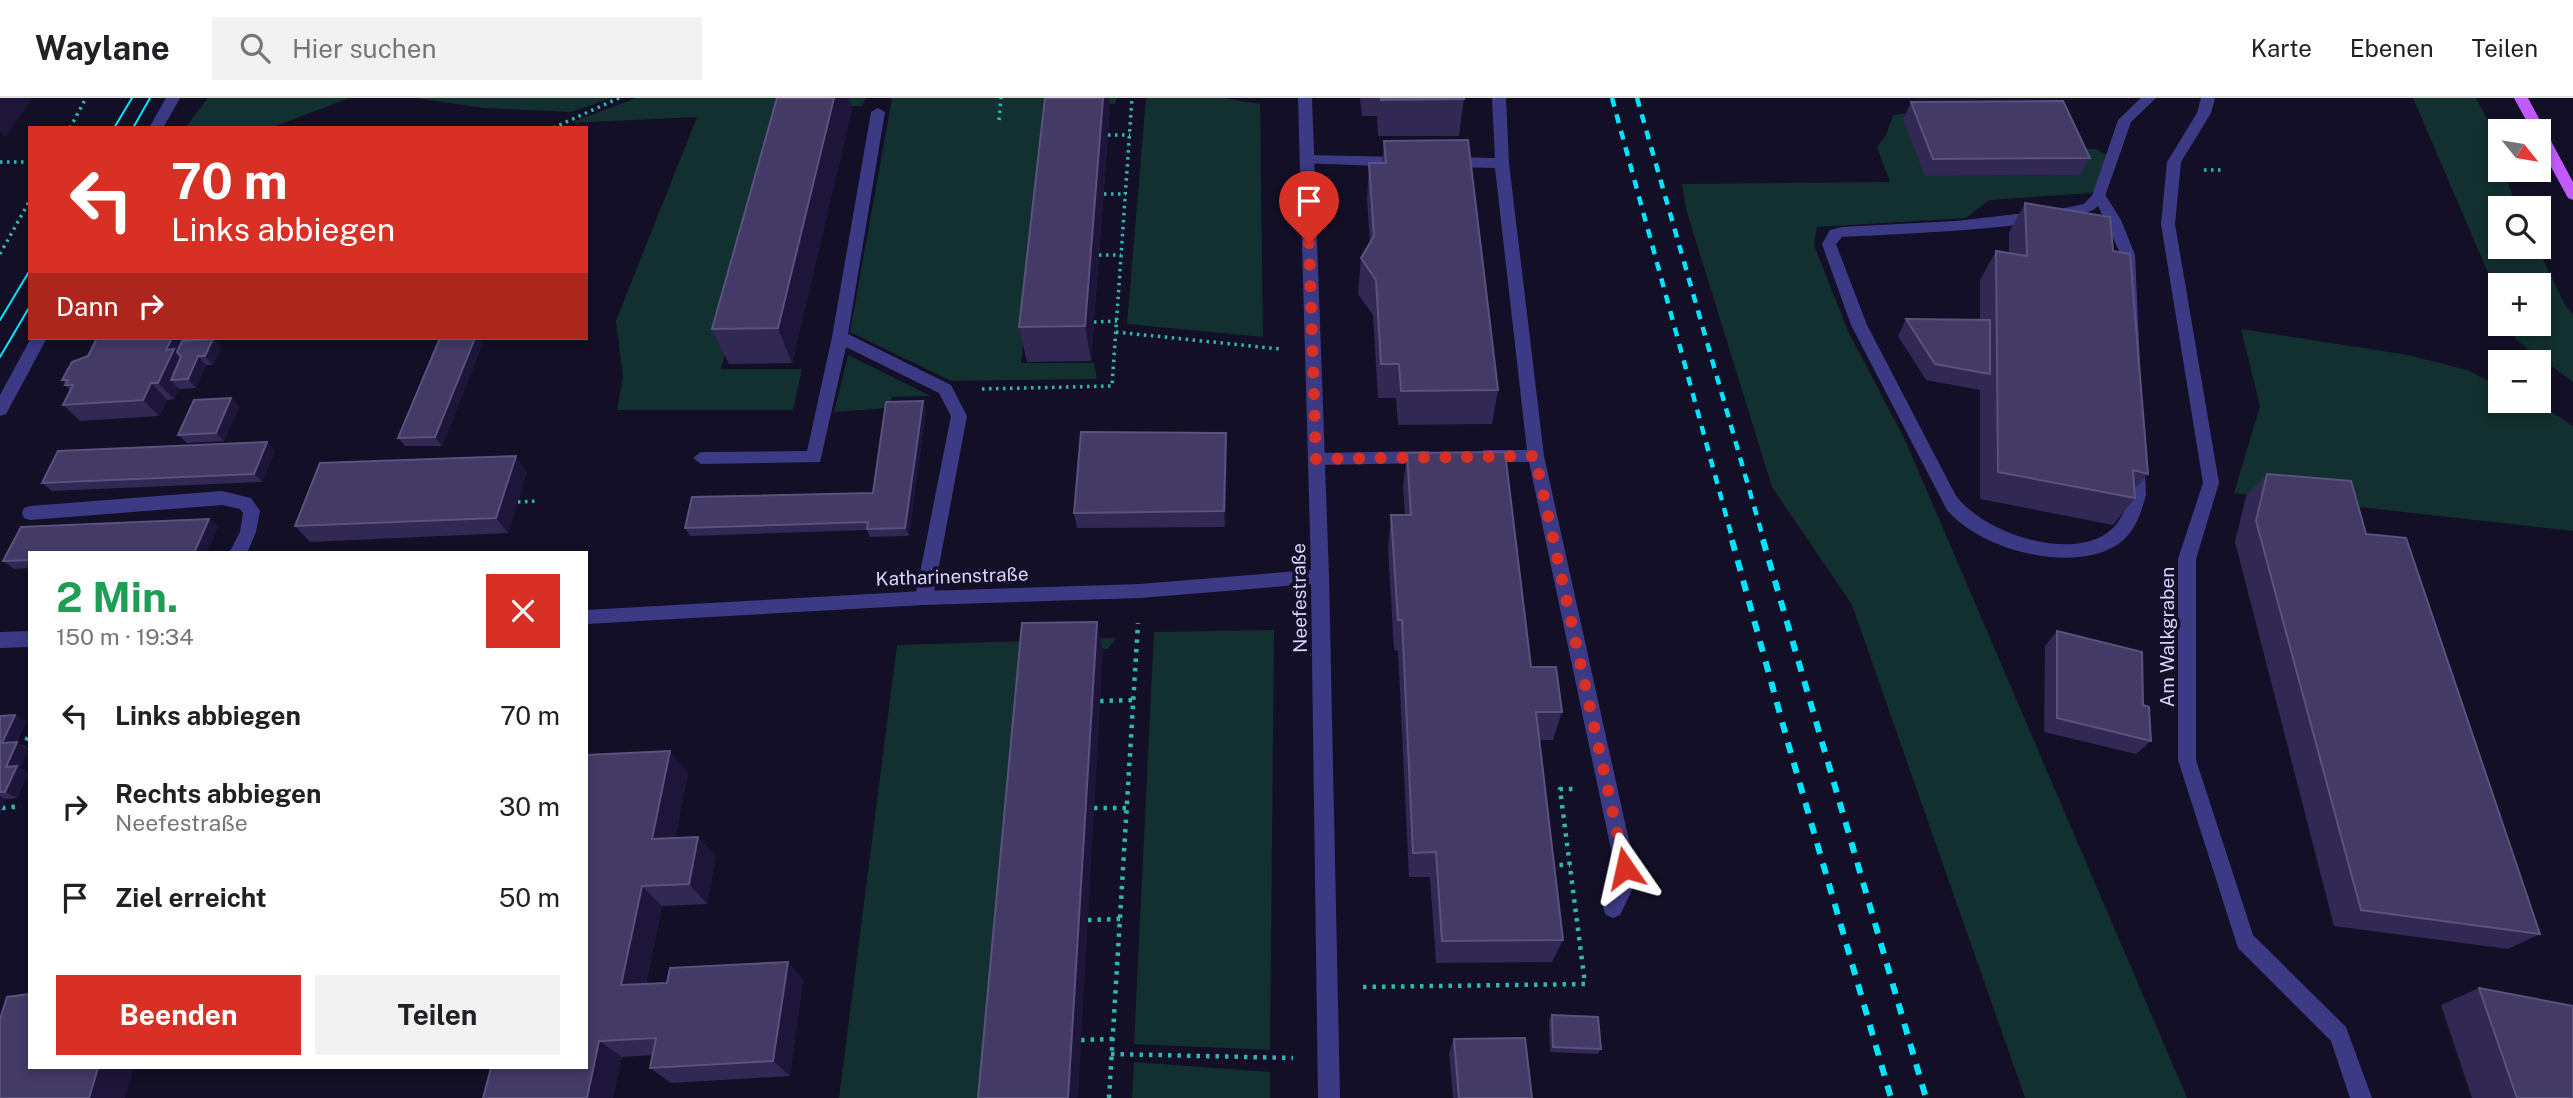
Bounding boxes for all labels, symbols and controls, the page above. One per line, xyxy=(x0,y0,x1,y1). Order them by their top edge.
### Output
search box xyxy=(212,17,702,80)
text: Waylane xyxy=(35,29,170,67)
icon: search xyxy=(236,29,274,67)
text: Hier suchen xyxy=(292,33,436,64)
text: Karte xyxy=(2251,34,2312,62)
text: Ebenen xyxy=(2350,34,2434,62)
text: Teilen xyxy=(2472,34,2538,62)
north arrow xyxy=(2488,119,2552,182)
map controls xyxy=(2488,119,2551,413)
text: 70 m xyxy=(171,152,288,210)
icon: left xyxy=(56,154,147,245)
pin xyxy=(1279,171,1339,243)
icon: arrive xyxy=(1290,182,1328,220)
button: search xyxy=(2488,196,2551,259)
text: Links abbiegen xyxy=(171,211,395,248)
button: + xyxy=(2488,273,2551,336)
icon: right xyxy=(132,287,170,325)
text: Dann xyxy=(56,291,118,322)
button: − xyxy=(2488,350,2551,413)
street label: Neefestraße xyxy=(1287,543,1311,653)
street label: Katharinenstraße xyxy=(875,562,1029,590)
street label: Am Walkgraben xyxy=(2156,567,2178,707)
text: 2 Min. xyxy=(56,572,178,621)
button: close xyxy=(486,574,560,648)
text: 150 m · 19:34 xyxy=(56,623,194,650)
icon: left xyxy=(56,697,94,735)
text: Links abbiegen xyxy=(115,700,301,731)
text: 70 m xyxy=(500,700,560,731)
text: Rechts abbiegen xyxy=(115,778,321,809)
icon: right xyxy=(56,788,94,826)
text: 30 m xyxy=(499,791,560,822)
text: Neefestraße xyxy=(115,809,248,836)
position arrow xyxy=(1588,831,1662,905)
icon: arrive xyxy=(56,879,94,917)
text: Ziel erreicht xyxy=(115,882,267,913)
text: 50 m xyxy=(499,882,560,913)
button: Beenden xyxy=(56,975,301,1055)
button: Teilen xyxy=(315,975,560,1055)

